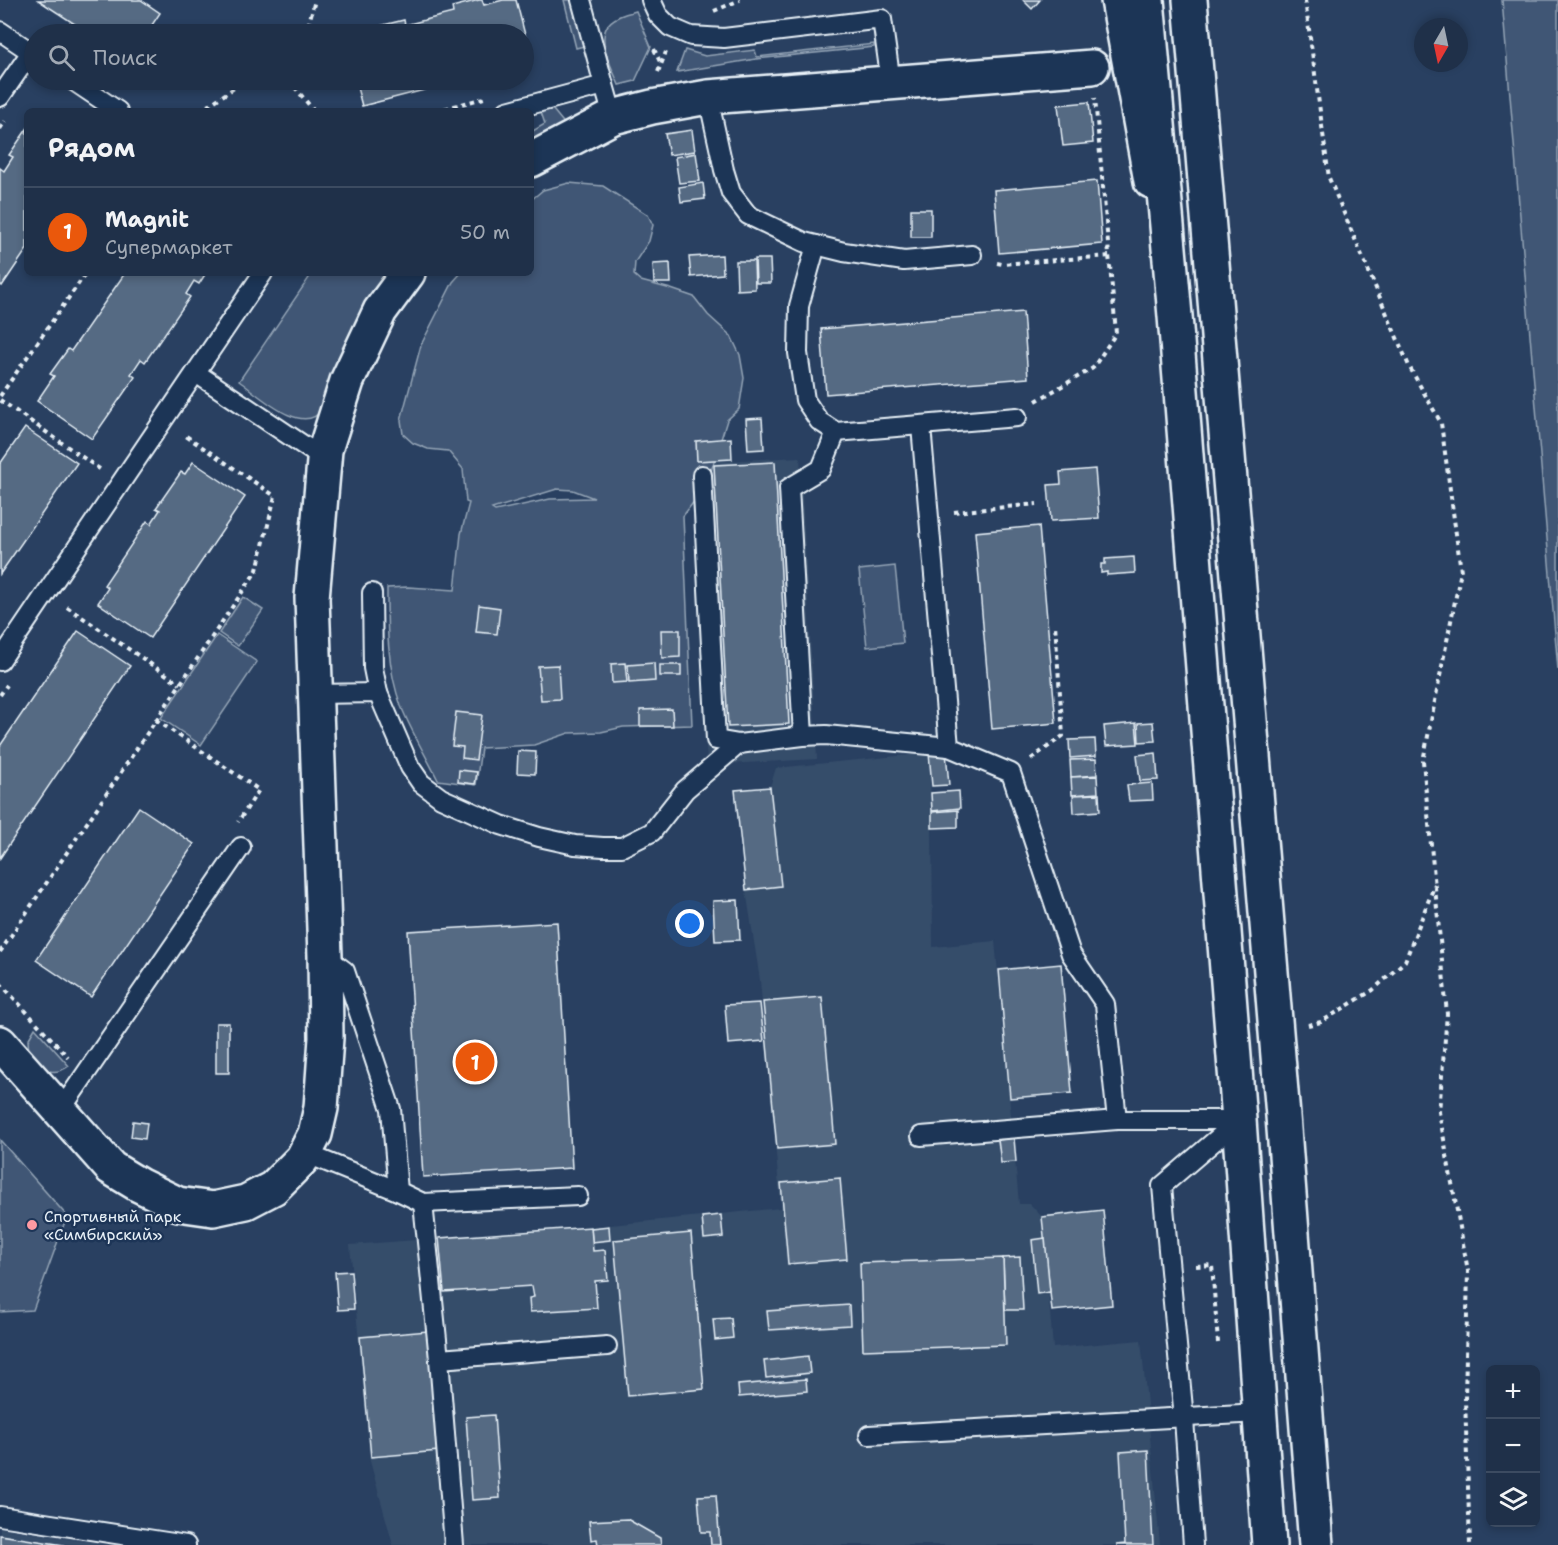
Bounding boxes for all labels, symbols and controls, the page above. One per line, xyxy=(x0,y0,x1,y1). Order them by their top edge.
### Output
north arrow xyxy=(1414,18,1468,72)
search box xyxy=(24,24,534,90)
icon: search xyxy=(45,41,78,74)
text: Поиск xyxy=(93,43,157,72)
text: Рядом xyxy=(48,130,135,165)
text: Magnit xyxy=(105,205,189,234)
text: 1 xyxy=(63,219,72,245)
text: 50 m xyxy=(460,219,510,245)
text: Супермаркет xyxy=(105,234,232,260)
your location xyxy=(675,909,704,938)
pin: 1 xyxy=(456,1040,494,1084)
place label: Спортивный парк «Симбирский» xyxy=(44,1206,182,1245)
marker: Спортивный парк «Симбирский» xyxy=(25,1218,39,1232)
map controls xyxy=(1486,1365,1540,1527)
button: + xyxy=(1486,1365,1540,1419)
button: − xyxy=(1486,1419,1540,1473)
button: layers xyxy=(1486,1473,1540,1527)

